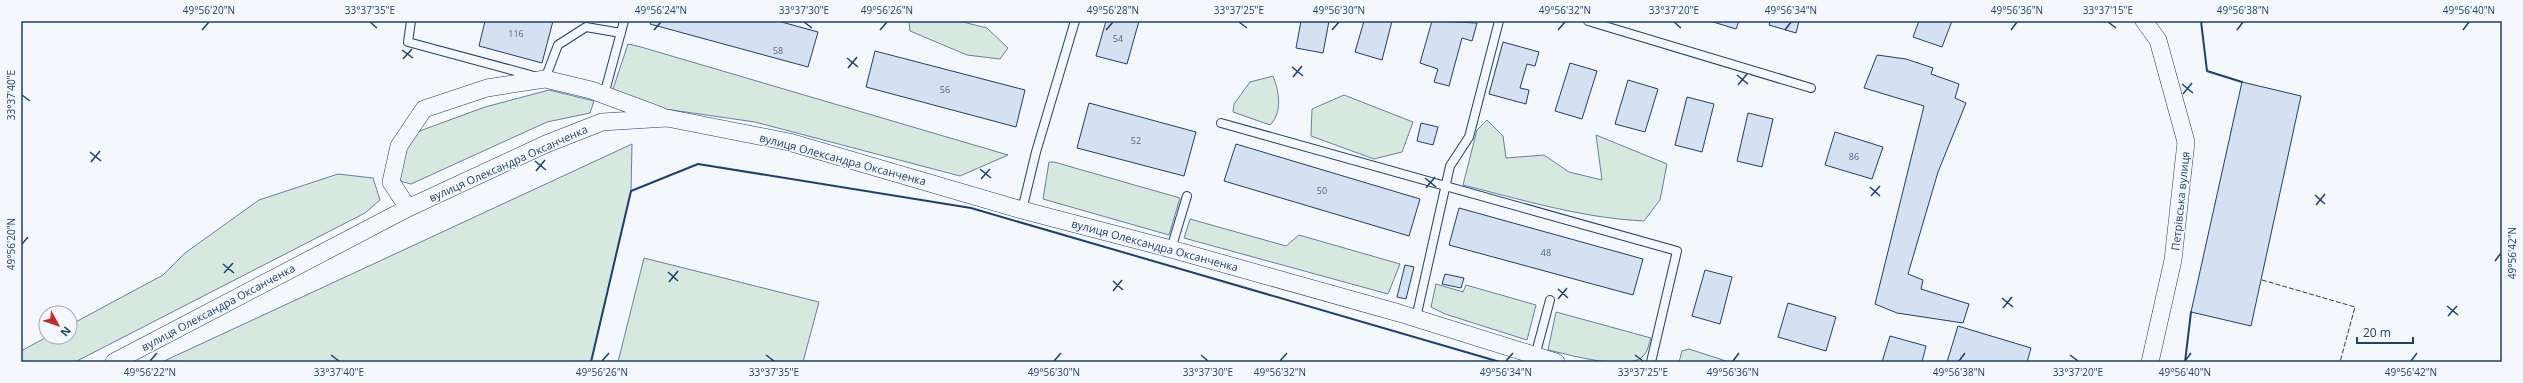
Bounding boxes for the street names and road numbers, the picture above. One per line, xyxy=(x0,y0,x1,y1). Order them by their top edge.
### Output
street label: вулиця Олександра Оксанченка xyxy=(426,121,590,205)
street label: вулиця Олександра Оксанченка xyxy=(758,129,928,189)
street label: Петрівська вулиця xyxy=(2167,151,2193,251)
street label: вулиця Олександра Оксанченка xyxy=(1070,215,1240,275)
street label: вулиця Олександра Оксанченка xyxy=(138,260,298,354)

